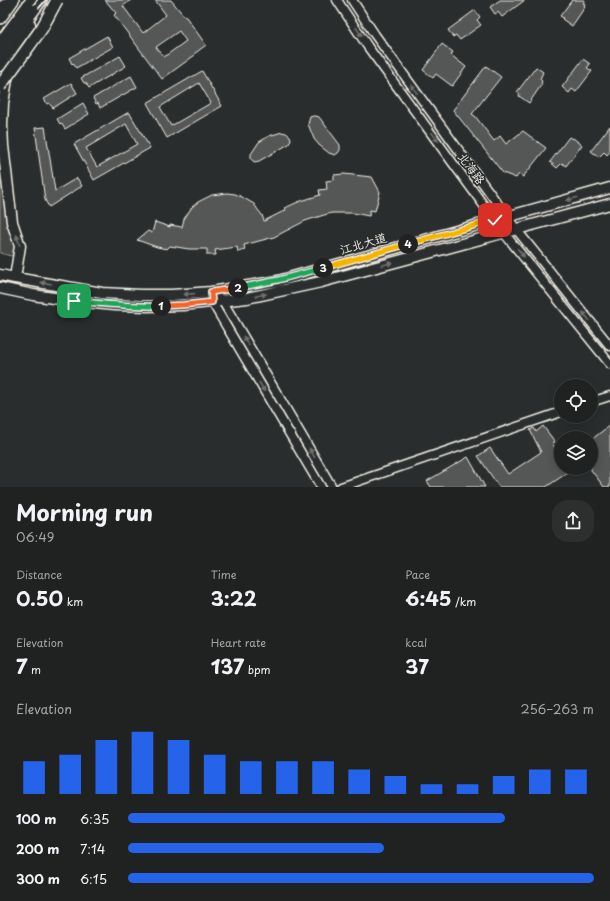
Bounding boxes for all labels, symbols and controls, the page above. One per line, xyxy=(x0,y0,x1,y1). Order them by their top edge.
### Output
one-way arrow xyxy=(355,27,362,38)
one-way arrow xyxy=(410,84,419,95)
one-way arrow xyxy=(431,132,439,143)
street label: 北海路 xyxy=(454,148,490,188)
one-way arrow xyxy=(566,196,578,202)
pin xyxy=(478,203,512,237)
icon: check xyxy=(484,209,506,231)
street label: 江北大道 xyxy=(337,228,389,258)
one-way arrow xyxy=(15,234,21,246)
pin: 4 xyxy=(398,234,418,254)
text: 4 xyxy=(404,235,412,252)
one-way arrow xyxy=(516,248,525,259)
pin: 3 xyxy=(313,258,333,278)
text: 3 xyxy=(319,259,327,276)
one-way arrow xyxy=(381,261,393,267)
pin: 2 xyxy=(228,278,248,298)
text: 2 xyxy=(234,279,242,296)
one-way arrow xyxy=(39,280,52,286)
pin xyxy=(57,284,91,318)
icon: arrive xyxy=(63,290,85,312)
one-way arrow xyxy=(183,290,195,297)
one-way arrow xyxy=(255,291,267,297)
pin: 1 xyxy=(151,296,171,316)
text: 1 xyxy=(158,297,164,314)
one-way arrow xyxy=(581,310,590,321)
one-way arrow xyxy=(243,335,250,347)
map controls xyxy=(554,379,598,475)
button: locate xyxy=(554,379,598,423)
one-way arrow xyxy=(259,382,266,393)
button: layers xyxy=(554,431,598,475)
one-way arrow xyxy=(309,447,316,459)
text: Morning run xyxy=(16,495,153,528)
button: share xyxy=(552,500,594,542)
text: 06:49 xyxy=(16,527,54,546)
text: Distance xyxy=(16,566,62,583)
text: Time xyxy=(211,566,237,583)
text: Pace xyxy=(405,566,430,583)
text: 0.50 xyxy=(16,583,63,613)
text: 3:22 xyxy=(211,583,257,613)
text: 6:45 xyxy=(405,583,452,613)
text: km xyxy=(63,593,83,610)
text: /km xyxy=(452,593,476,610)
text: Elevation xyxy=(16,634,63,651)
text: Heart rate xyxy=(211,634,266,651)
text: kcal xyxy=(405,634,427,651)
text: 7 xyxy=(16,651,27,681)
text: 137 xyxy=(211,651,244,681)
text: 37 xyxy=(405,651,429,681)
text: m xyxy=(27,661,41,678)
text: bpm xyxy=(244,661,271,678)
text: Elevation xyxy=(16,699,72,718)
text: 256–263 m xyxy=(521,699,594,718)
text: 100 m xyxy=(16,809,57,828)
text: 6:35 xyxy=(80,809,109,828)
text: 200 m xyxy=(16,839,60,858)
text: 7:14 xyxy=(80,839,105,858)
text: 300 m xyxy=(16,869,60,888)
text: 6:15 xyxy=(80,869,107,888)

